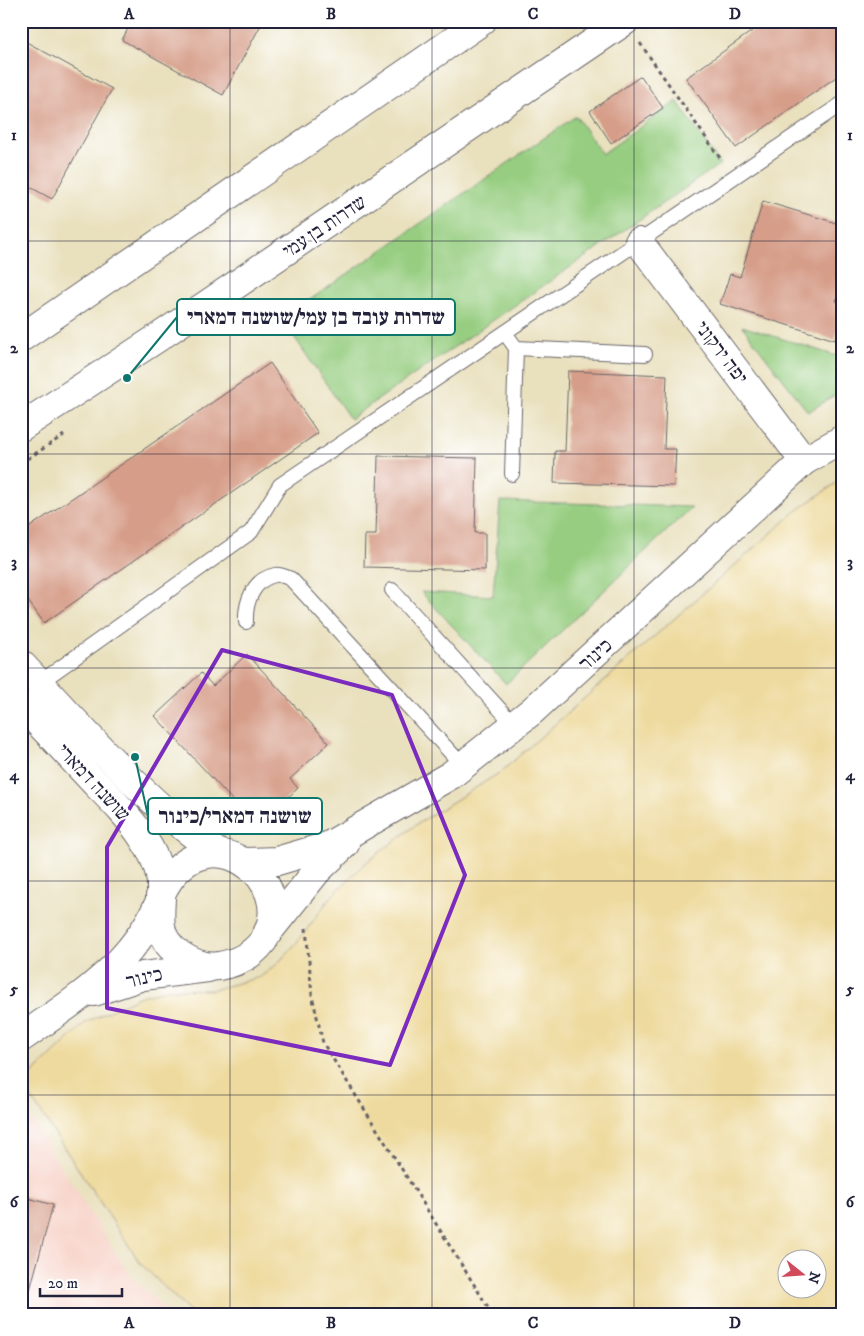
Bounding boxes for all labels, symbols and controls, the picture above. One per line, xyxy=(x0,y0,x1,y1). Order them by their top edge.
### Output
text: A xyxy=(123,4,135,24)
text: B xyxy=(326,4,336,24)
text: C xyxy=(528,4,538,24)
text: D xyxy=(729,4,741,24)
text: 1 xyxy=(11,125,17,145)
text: 1 xyxy=(847,125,853,145)
street label: שדרות בן עמי xyxy=(278,190,372,264)
callout: שדרות עובד בן עמי/שושנה דמארי xyxy=(177,299,455,335)
text: שדרות עובד בן עמי/שושנה דמארי xyxy=(187,305,445,331)
street label: יפה ירקוני xyxy=(689,316,753,389)
text: 2 xyxy=(10,338,19,358)
text: 2 xyxy=(846,338,855,358)
text: 3 xyxy=(11,552,17,572)
text: 3 xyxy=(847,552,853,572)
street label: כינור xyxy=(574,634,618,677)
street label: שושנה דמארי xyxy=(51,739,135,827)
text: 4 xyxy=(8,765,19,785)
text: 4 xyxy=(844,765,855,785)
callout: שושנה דמארי/כינור xyxy=(148,798,322,834)
text: שושנה דמארי/כינור xyxy=(158,804,312,830)
street label: כינור xyxy=(124,962,165,995)
text: 5 xyxy=(9,979,18,999)
text: 5 xyxy=(845,979,854,999)
text: 6 xyxy=(10,1192,20,1212)
text: 6 xyxy=(846,1192,856,1212)
north arrow xyxy=(776,1248,826,1298)
scale bar xyxy=(40,1266,122,1298)
text: N xyxy=(803,1269,824,1286)
text: 20 m xyxy=(48,1274,78,1293)
text: A xyxy=(123,1313,135,1333)
text: B xyxy=(326,1313,336,1333)
text: C xyxy=(528,1313,538,1333)
text: D xyxy=(729,1313,741,1333)

